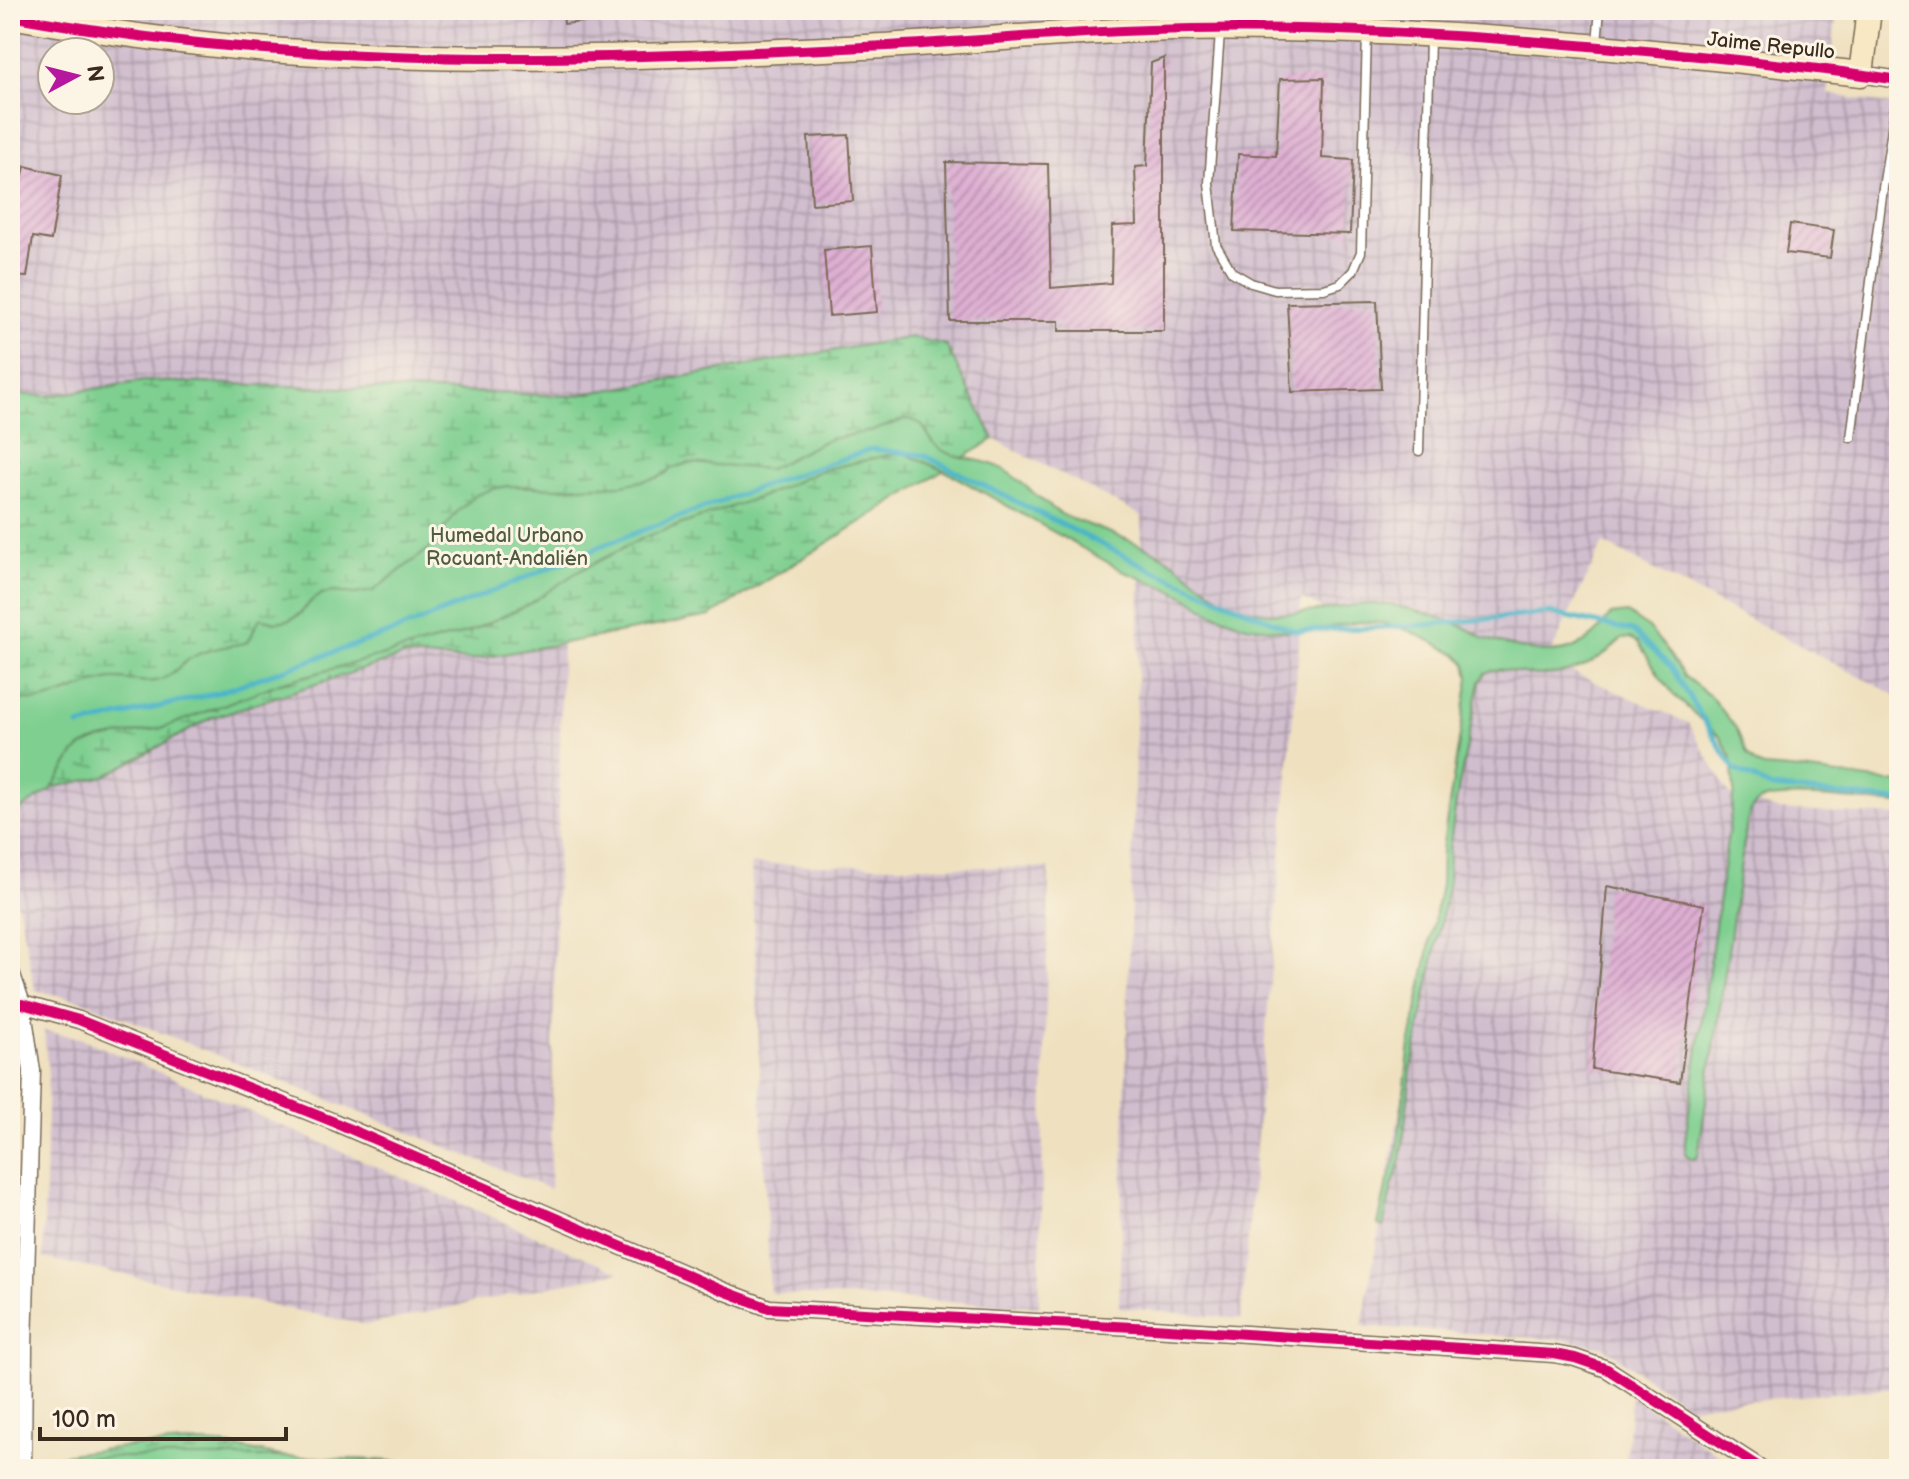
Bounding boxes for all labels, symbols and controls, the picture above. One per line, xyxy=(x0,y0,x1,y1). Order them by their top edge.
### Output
street label: Jaime Repullo xyxy=(1706,27,1836,65)
north arrow xyxy=(36,36,116,116)
text: N xyxy=(80,64,109,84)
park label: Humedal Urbano Rocuant-Andalién xyxy=(426,524,588,571)
scale bar xyxy=(40,1391,286,1441)
text: 100 m xyxy=(52,1405,116,1434)

